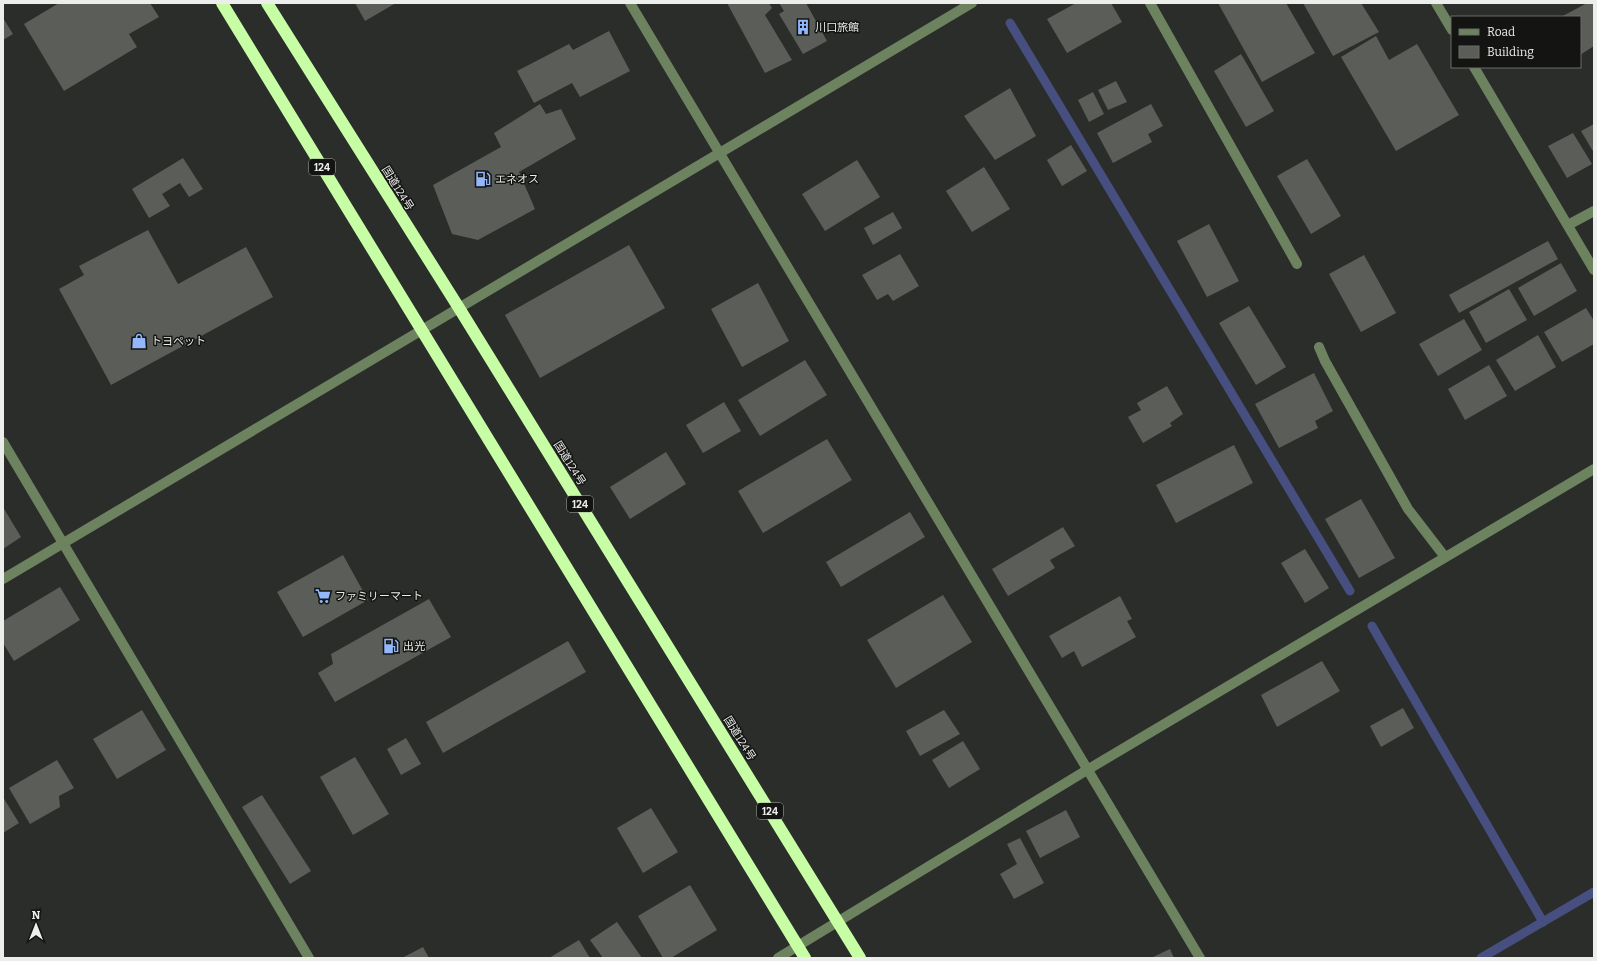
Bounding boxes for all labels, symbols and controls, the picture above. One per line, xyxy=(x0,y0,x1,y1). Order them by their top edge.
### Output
legend xyxy=(1451,16,1581,68)
building icon: 川口旅館 xyxy=(794,18,812,36)
place label: 川口旅館 xyxy=(815,21,859,34)
text: Road xyxy=(1487,25,1515,39)
text: Building xyxy=(1487,45,1534,59)
road number: 124 xyxy=(309,159,335,175)
street label: 国道124号 xyxy=(379,164,416,213)
fuel station icon: エネオス xyxy=(474,170,492,188)
place label: エネオス xyxy=(495,173,539,186)
shop icon: トヨペット xyxy=(130,332,148,350)
place label: トヨペット xyxy=(151,335,206,348)
street label: 国道124号 xyxy=(551,439,588,488)
road number: 124 xyxy=(567,496,593,512)
supermarket icon: ファミリーマート xyxy=(314,587,332,605)
place label: ファミリーマート xyxy=(335,590,423,603)
fuel station icon: 出光 xyxy=(382,637,400,655)
place label: 出光 xyxy=(403,640,425,653)
street label: 国道124号 xyxy=(721,714,758,763)
road number: 124 xyxy=(757,803,783,819)
north arrow xyxy=(16,905,56,945)
text: N xyxy=(32,909,41,922)

